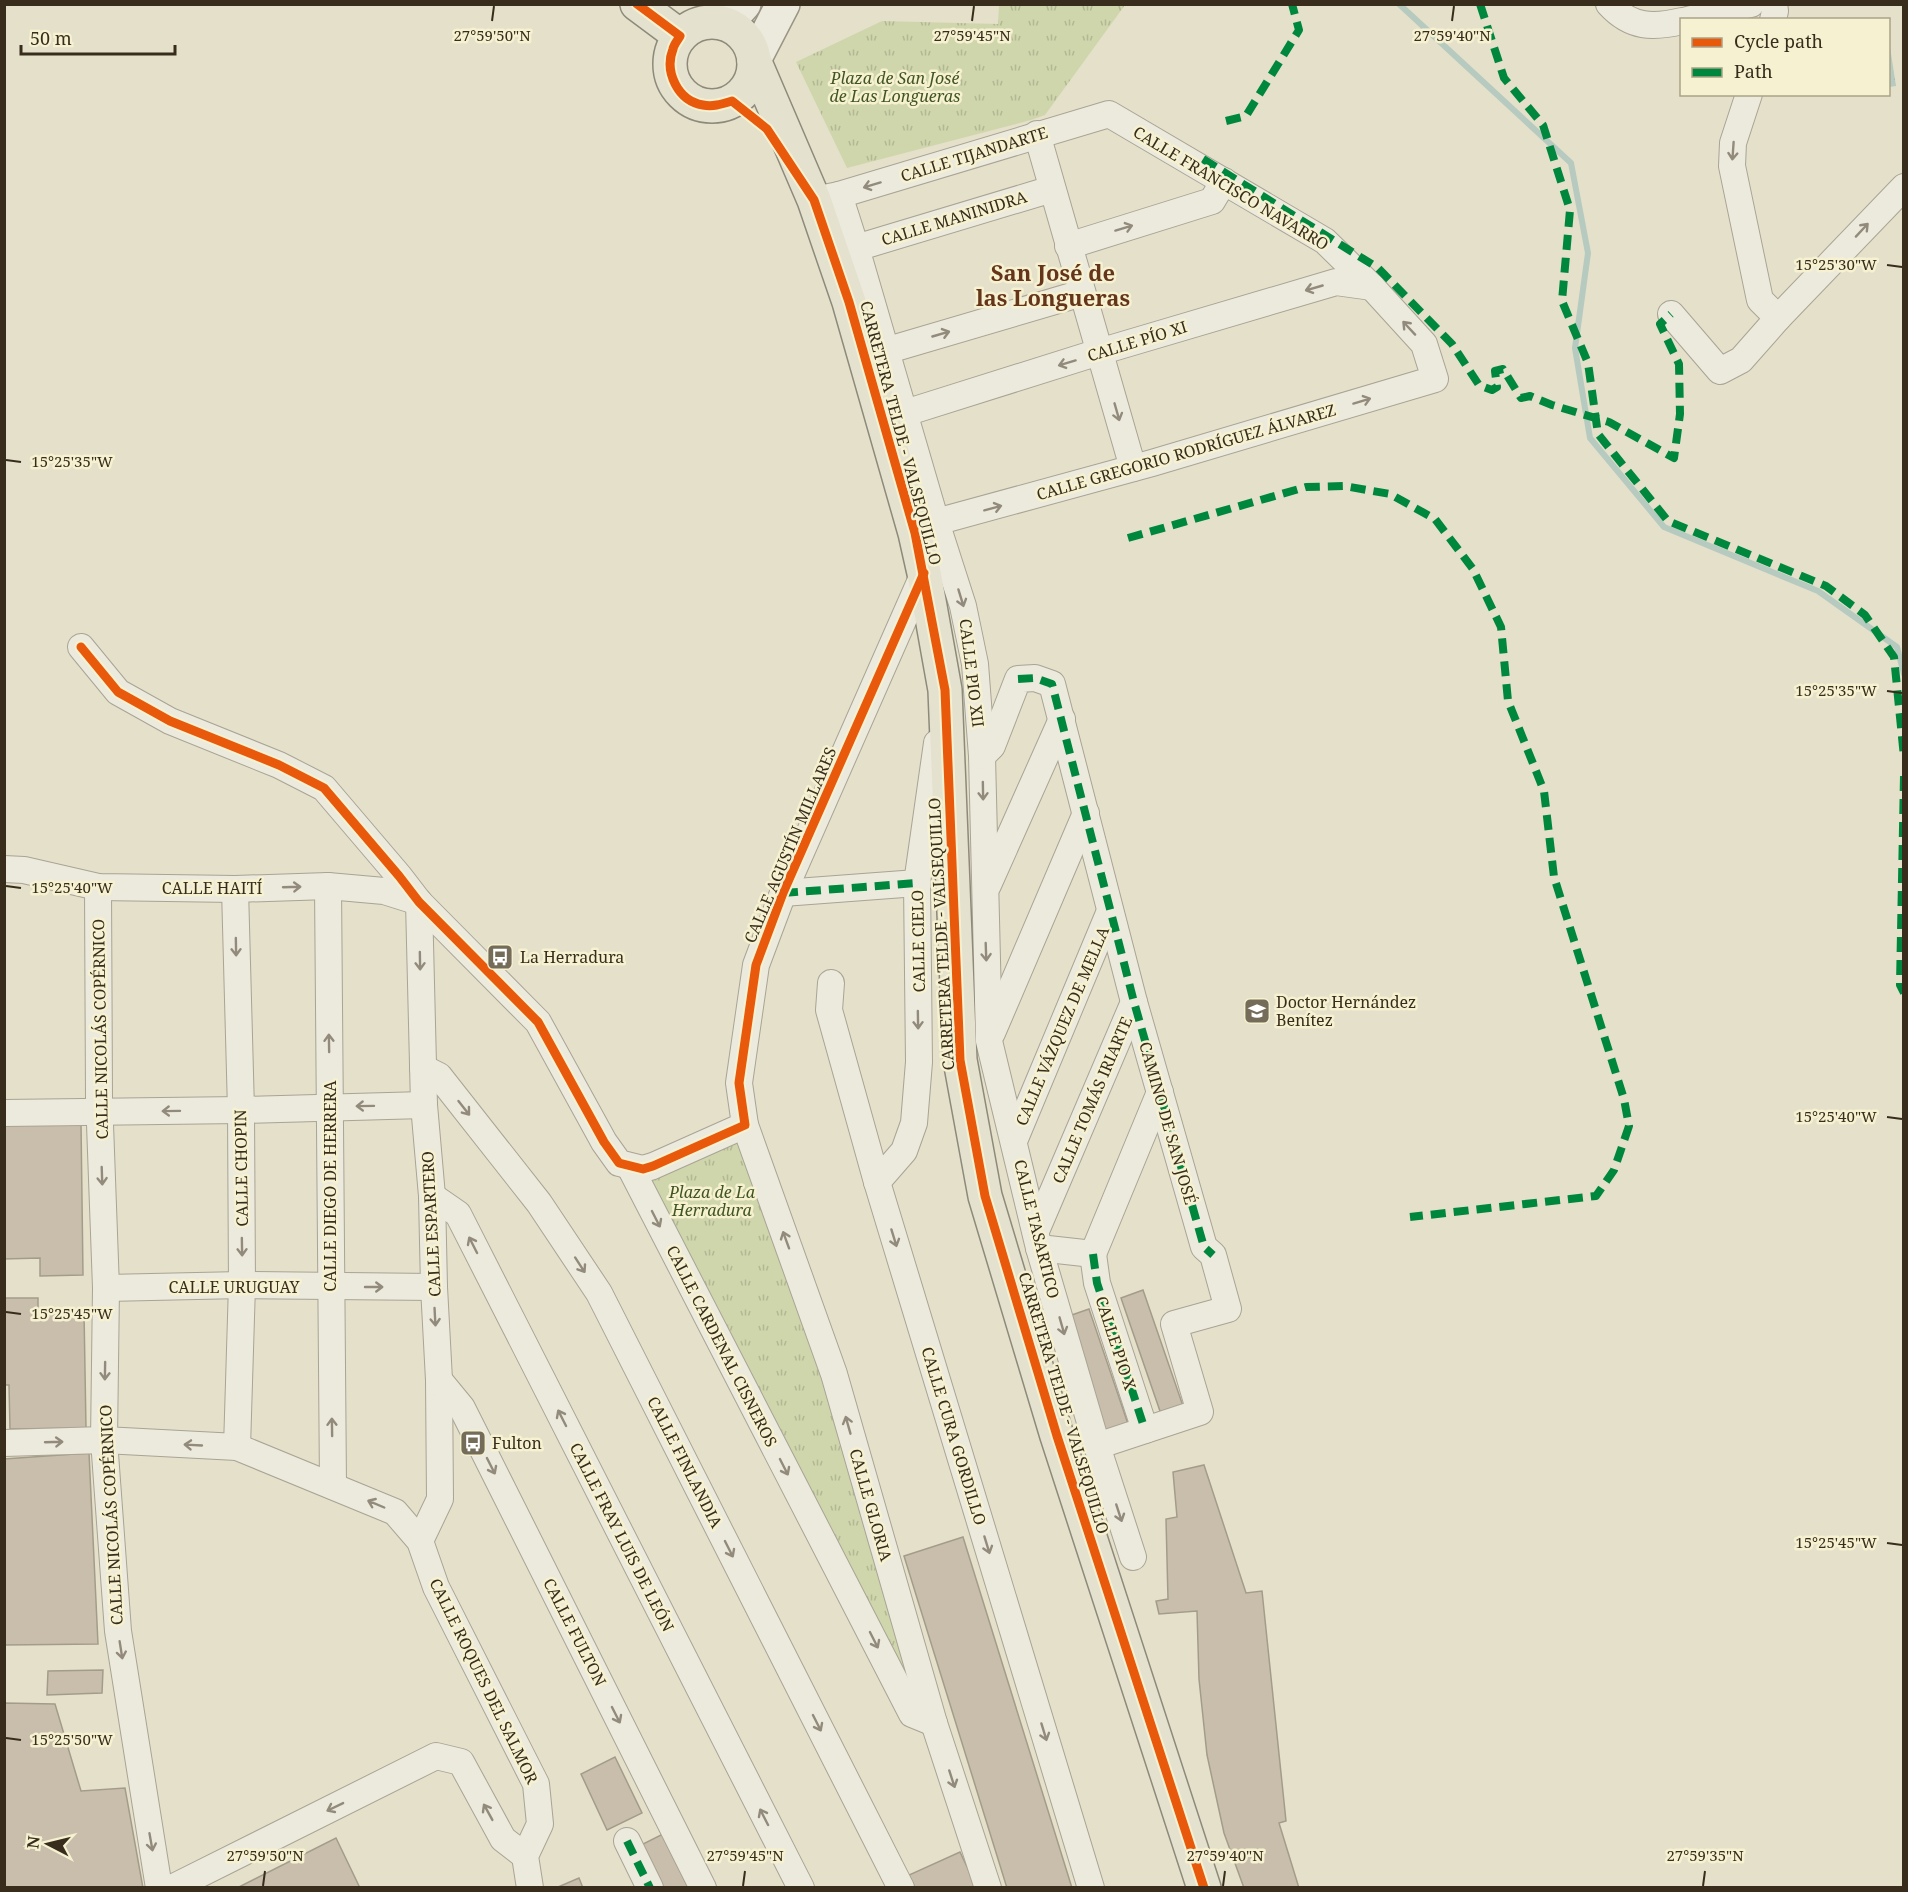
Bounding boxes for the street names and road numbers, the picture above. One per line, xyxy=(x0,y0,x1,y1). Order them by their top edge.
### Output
street label: CALLE TIJANDARTE xyxy=(898,121,1050,187)
street label: CALLE FRANCISCO NAVARRO xyxy=(1129,121,1333,255)
street label: CALLE MANINIDRA xyxy=(879,185,1030,251)
street label: CARRETERA TELDE - VALSEQUILLO xyxy=(855,298,947,568)
street label: CALLE PÍO XI xyxy=(1084,315,1190,367)
street label: CALLE GREGORIO RODRÍGUEZ ÁLVAREZ xyxy=(1034,399,1338,505)
street label: CALLE PIO XII xyxy=(954,618,990,729)
street label: CALLE AGUSTÍN MILLARES xyxy=(739,744,841,946)
street label: CARRETERA TELDE - VALSEQUILLO xyxy=(923,797,959,1071)
street label: CALLE HAITÍ xyxy=(162,877,262,899)
street label: CALLE CIELO xyxy=(906,889,930,993)
street label: CALLE NICOLÁS COPÉRNICO xyxy=(87,918,113,1140)
street label: CALLE VÁZQUEZ DE MELLA xyxy=(1010,922,1114,1129)
street label: CALLE TOMÁS IRIARTE xyxy=(1047,1013,1137,1187)
street label: CAMINO DE SAN JOSÉ xyxy=(1134,1039,1202,1207)
street label: CALLE DIEGO DE HERRERA xyxy=(319,1080,341,1292)
street label: CALLE CHOPIN xyxy=(229,1109,253,1227)
street label: CALLE ESPARTERO xyxy=(416,1151,446,1297)
street label: CALLE TASARTICO xyxy=(1009,1157,1065,1301)
street label: CALLE CARDENAL CISNEROS xyxy=(662,1242,782,1450)
street label: CARRETERA TELDE - VALSEQUILLO xyxy=(1014,1269,1114,1537)
street label: CALLE URUGUAY xyxy=(168,1276,301,1298)
street label: CALLE PIO X xyxy=(1091,1293,1142,1393)
street label: CALLE CURA GORDILLO xyxy=(916,1344,992,1528)
street label: CALLE FINLANDIA xyxy=(642,1392,728,1532)
street label: CALLE NICOLÁS COPÉRNICO xyxy=(94,1404,128,1626)
street label: CALLE FRAY LUIS DE LEÓN xyxy=(565,1439,679,1635)
street label: CALLE GLORIA xyxy=(844,1446,898,1565)
street label: CALLE FULTON xyxy=(538,1574,612,1690)
street label: CALLE ROQUES DEL SALMOR xyxy=(425,1575,544,1788)

